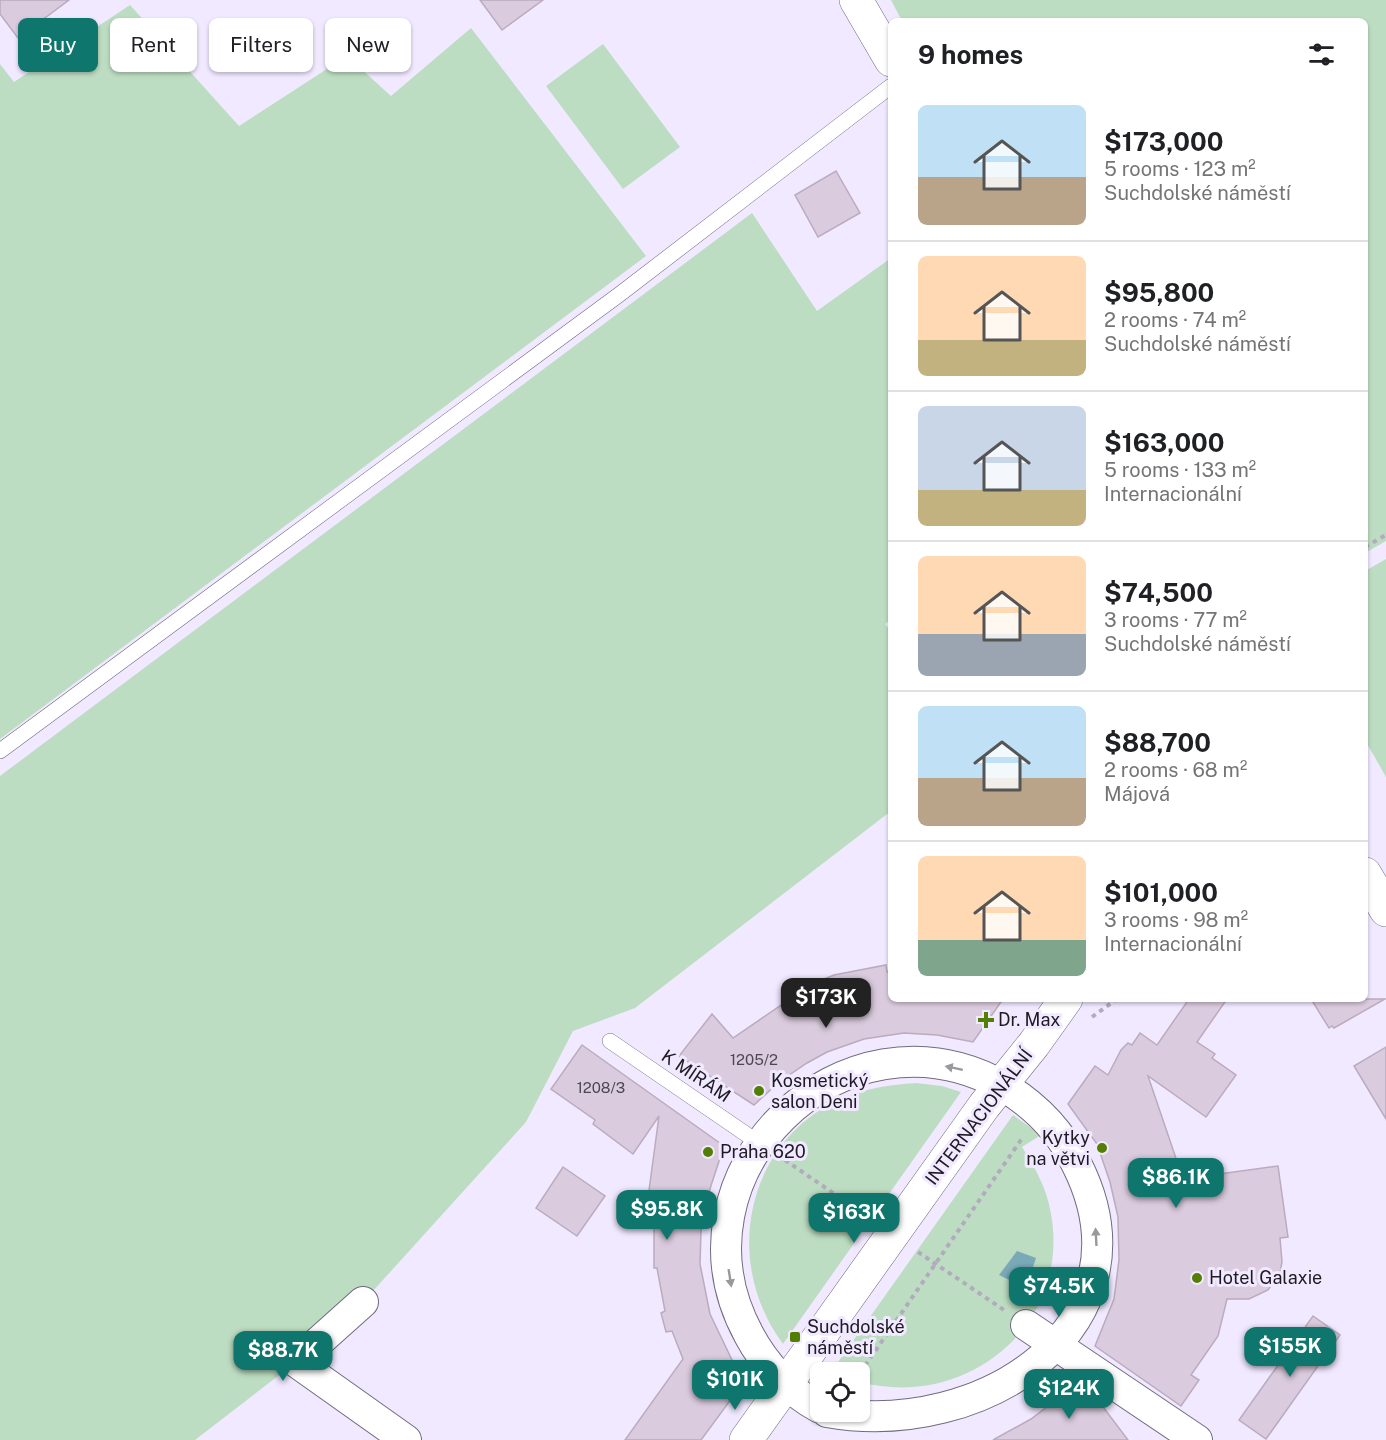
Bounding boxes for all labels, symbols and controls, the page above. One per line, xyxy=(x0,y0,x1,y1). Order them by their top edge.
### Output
chip: Buy xyxy=(18,18,98,72)
chip: Rent xyxy=(110,18,197,72)
chip: Filters xyxy=(209,18,313,72)
chip: New xyxy=(325,18,411,72)
icon: filters xyxy=(1305,38,1338,71)
text: 9 homes xyxy=(918,39,1023,70)
text: $173,000 xyxy=(1104,126,1223,157)
icon: home xyxy=(966,129,1038,201)
text: 5 rooms · 123 m² xyxy=(1104,157,1256,181)
text: Suchdolské náměstí xyxy=(1104,181,1291,205)
text: $95,800 xyxy=(1104,277,1214,308)
icon: home xyxy=(966,280,1038,352)
text: 2 rooms · 74 m² xyxy=(1104,308,1246,332)
text: Suchdolské náměstí xyxy=(1104,332,1291,356)
text: $163,000 xyxy=(1104,427,1225,458)
icon: home xyxy=(966,430,1038,502)
text: 5 rooms · 133 m² xyxy=(1104,458,1256,482)
text: Internacionální xyxy=(1104,482,1242,506)
text: $74,500 xyxy=(1104,577,1213,608)
icon: home xyxy=(966,580,1038,652)
text: 3 rooms · 77 m² xyxy=(1104,608,1247,632)
text: Suchdolské náměstí xyxy=(1104,632,1291,656)
text: $88,700 xyxy=(1104,727,1211,758)
icon: home xyxy=(966,730,1038,802)
text: 2 rooms · 68 m² xyxy=(1104,758,1247,782)
text: Májová xyxy=(1104,782,1170,806)
text: $101,000 xyxy=(1104,877,1218,908)
icon: home xyxy=(966,880,1038,952)
text: 3 rooms · 98 m² xyxy=(1104,908,1248,932)
text: Internacionální xyxy=(1104,932,1242,956)
pin: $173K xyxy=(784,978,868,1029)
text: $173K xyxy=(795,985,857,1009)
place label: Dr. Max xyxy=(998,1009,1060,1030)
marker: Dr. Max xyxy=(979,1013,993,1027)
street label: INTERNACIONÁLNÍ xyxy=(920,1043,1037,1189)
street label: K MÍRÁM xyxy=(658,1044,735,1106)
house number: 1205/2 xyxy=(730,1051,778,1068)
one-way arrow xyxy=(944,1063,963,1072)
place label: Kosmetický salon Deni xyxy=(771,1070,869,1112)
house number: 1208/3 xyxy=(577,1079,625,1096)
marker: Kosmetický salon Deni xyxy=(752,1084,766,1098)
place label: Kytky na větvi xyxy=(1026,1127,1090,1169)
place label: Praha 620 xyxy=(720,1141,806,1162)
marker: Kytky na větvi xyxy=(1095,1141,1109,1155)
marker: Praha 620 xyxy=(701,1145,715,1159)
pin: $86.1K xyxy=(1127,1158,1225,1209)
text: $86.1K xyxy=(1142,1165,1210,1189)
pin: $95.8K xyxy=(618,1190,716,1241)
pin: $163K xyxy=(812,1193,896,1244)
text: $95.8K xyxy=(630,1197,704,1221)
text: $163K xyxy=(823,1200,885,1224)
one-way arrow xyxy=(1092,1227,1101,1246)
pin: $74.5K xyxy=(1010,1267,1108,1318)
place label: Hotel Galaxie xyxy=(1209,1267,1322,1288)
one-way arrow xyxy=(725,1268,734,1287)
marker: Hotel Galaxie xyxy=(1190,1271,1204,1285)
text: $74.5K xyxy=(1023,1274,1095,1298)
place label: Suchdolské náměstí xyxy=(807,1316,905,1358)
pin: $155K xyxy=(1248,1327,1332,1378)
marker: Suchdolské náměstí xyxy=(788,1330,802,1344)
pin: $88.7K xyxy=(234,1331,332,1382)
text: $155K xyxy=(1258,1334,1322,1358)
text: $88.7K xyxy=(248,1338,319,1362)
pin: $101K xyxy=(693,1360,777,1411)
map controls xyxy=(810,1362,870,1422)
button: locate xyxy=(810,1362,870,1422)
text: $101K xyxy=(706,1367,764,1391)
pin: $124K xyxy=(1027,1369,1111,1420)
text: $124K xyxy=(1038,1376,1100,1400)

